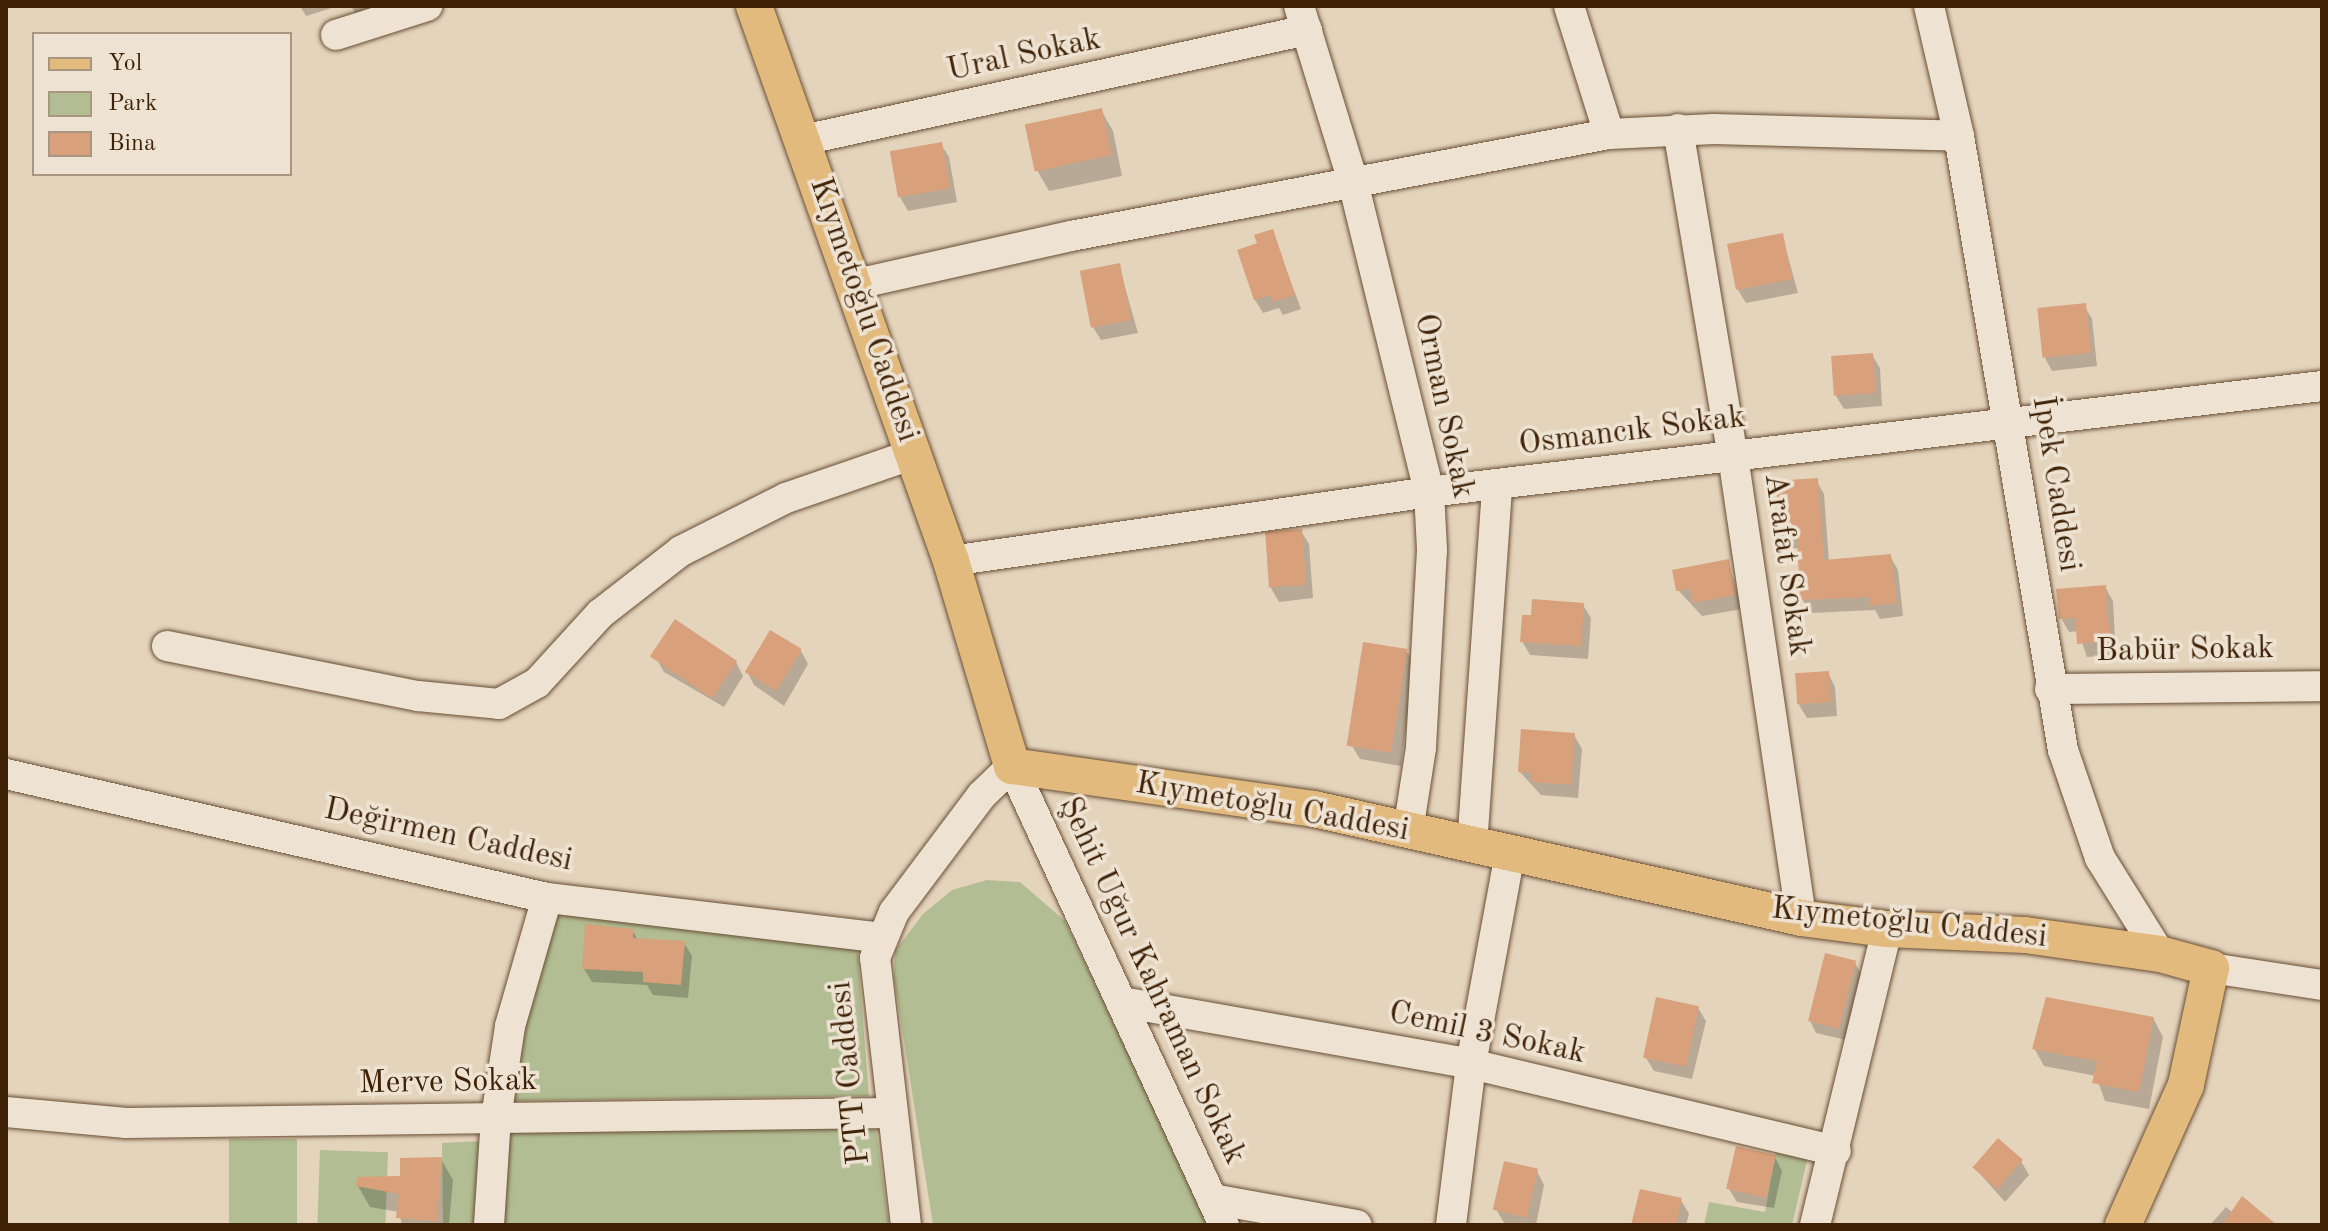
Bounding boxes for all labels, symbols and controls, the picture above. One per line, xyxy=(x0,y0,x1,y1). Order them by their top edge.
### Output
street label: Ural Sokak xyxy=(944,21,1104,91)
legend xyxy=(32,32,292,176)
text: Yol xyxy=(108,52,142,76)
text: Park xyxy=(108,92,157,116)
text: Bina xyxy=(108,132,156,156)
street label: Kıymetoğlu Caddesi xyxy=(800,173,926,447)
street label: Orman Sokak xyxy=(1405,310,1481,502)
street label: İpek Caddesi xyxy=(2022,393,2088,575)
street label: Osmancık Sokak xyxy=(1517,399,1747,465)
street label: Arafat Sokak xyxy=(1754,471,1818,659)
street label: Babür Sokak xyxy=(2096,630,2274,672)
street label: Kıymetoğlu Caddesi xyxy=(1132,765,1412,851)
street label: Değirmen Caddesi xyxy=(320,791,576,881)
street label: Şehit Uğur Kahraman Sokak xyxy=(1049,791,1253,1171)
street label: Kıymetoğlu Caddesi xyxy=(1769,890,2049,958)
street label: PTT Caddesi xyxy=(822,979,880,1167)
street label: Cemil 3 Sokak xyxy=(1385,994,1589,1074)
street label: Merve Sokak xyxy=(358,1062,538,1104)

